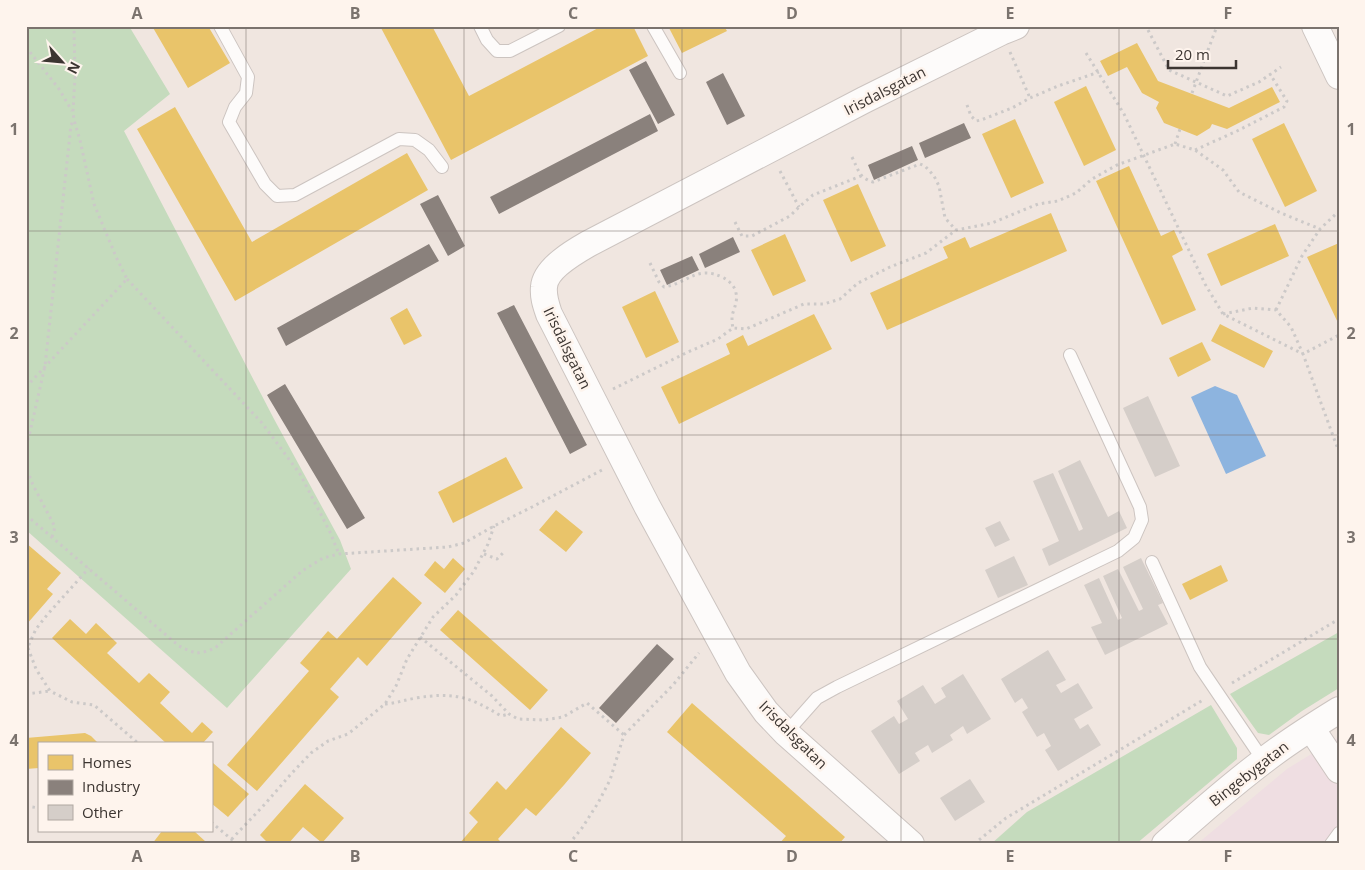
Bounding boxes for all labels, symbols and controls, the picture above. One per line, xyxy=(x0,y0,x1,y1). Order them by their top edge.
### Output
text: A xyxy=(131,2,143,24)
text: B xyxy=(350,2,360,24)
text: C xyxy=(568,2,578,24)
text: D xyxy=(786,2,798,24)
text: E xyxy=(1006,2,1015,24)
text: F xyxy=(1224,2,1232,24)
north arrow xyxy=(38,38,88,88)
scale bar xyxy=(1168,38,1235,70)
text: 20 m xyxy=(1175,44,1210,64)
text: N xyxy=(63,59,85,78)
street label: Irisdalsgatan xyxy=(840,61,929,119)
text: 1 xyxy=(9,118,19,140)
text: 1 xyxy=(1346,118,1356,140)
street label: Irisdalsgatan xyxy=(539,303,596,392)
text: 2 xyxy=(9,322,19,344)
text: 2 xyxy=(1346,322,1356,344)
text: 3 xyxy=(9,526,19,548)
text: 3 xyxy=(1346,526,1356,548)
street label: Irisdalsgatan xyxy=(755,696,832,773)
text: 4 xyxy=(9,729,19,751)
text: 4 xyxy=(1346,729,1356,751)
street label: Bingebygatan xyxy=(1205,736,1292,810)
legend xyxy=(38,742,212,832)
text: Homes xyxy=(82,752,132,772)
text: Industry xyxy=(82,776,140,796)
text: Other xyxy=(82,802,123,822)
text: A xyxy=(131,845,143,867)
text: B xyxy=(350,845,360,867)
text: C xyxy=(568,845,578,867)
text: D xyxy=(786,845,798,867)
text: E xyxy=(1006,845,1015,867)
text: F xyxy=(1224,845,1232,867)

